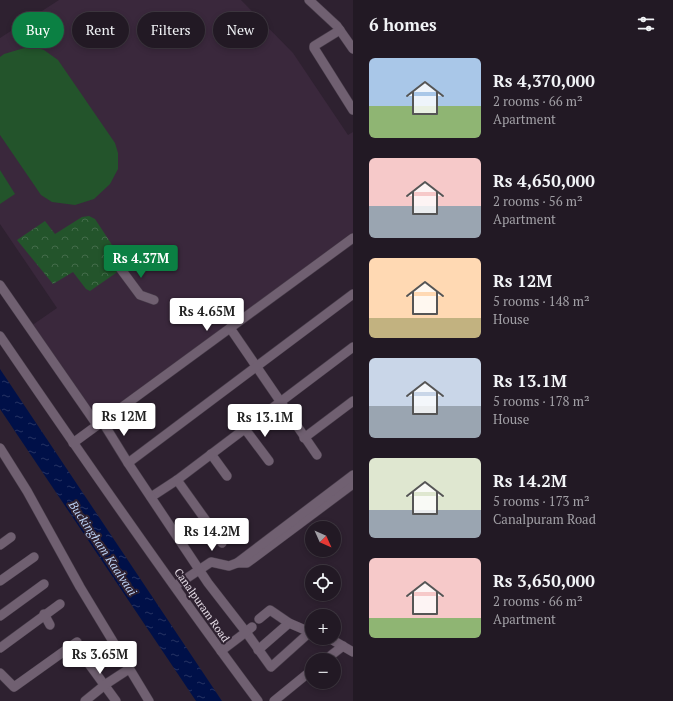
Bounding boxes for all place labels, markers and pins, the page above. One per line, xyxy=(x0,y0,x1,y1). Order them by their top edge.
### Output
pin: Rs 4.37M xyxy=(100,245,182,279)
pin: Rs 4.65M xyxy=(166,298,248,332)
pin: Rs 12M xyxy=(91,403,157,437)
pin: Rs 13.1M xyxy=(224,404,306,438)
pin: Rs 14.2M xyxy=(171,518,253,552)
pin: Rs 3.65M xyxy=(59,641,141,675)

